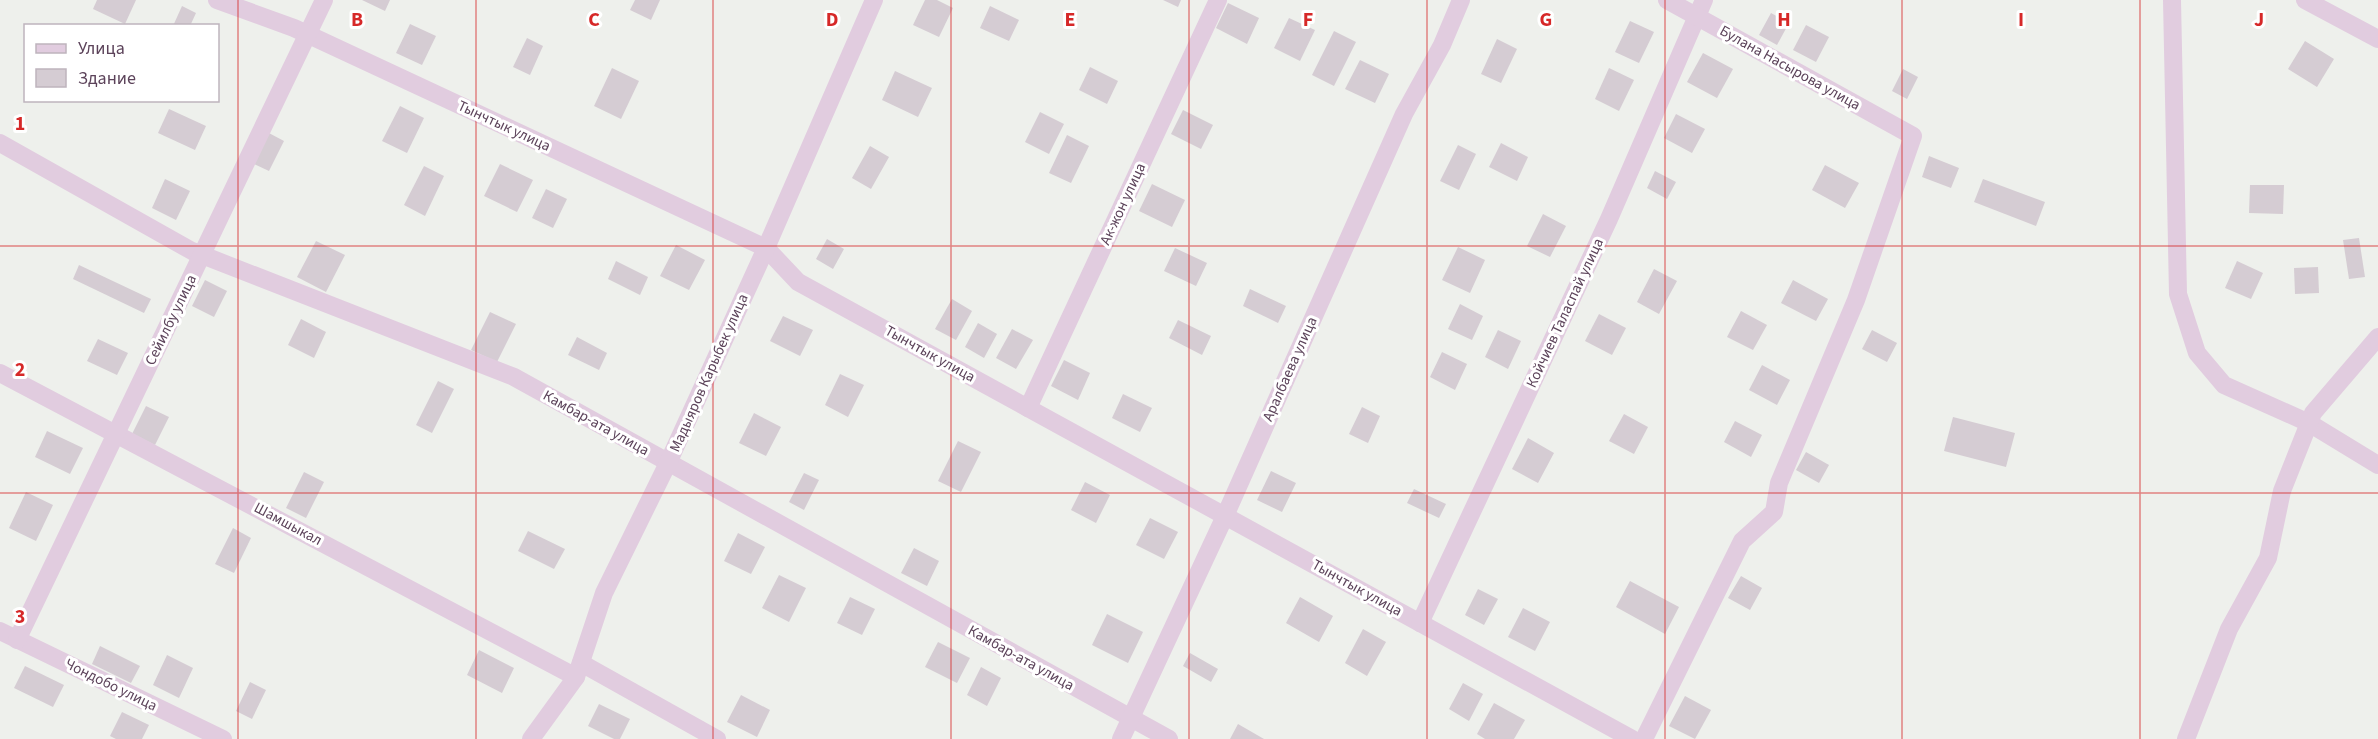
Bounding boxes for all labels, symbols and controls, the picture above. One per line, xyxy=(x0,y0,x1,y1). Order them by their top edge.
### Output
text: B xyxy=(351,6,363,34)
text: C xyxy=(588,6,600,34)
text: D xyxy=(826,6,838,34)
text: E xyxy=(1065,6,1075,34)
text: F xyxy=(1303,6,1313,34)
text: G xyxy=(1540,6,1552,34)
text: H xyxy=(1777,6,1791,34)
text: I xyxy=(2018,6,2024,34)
text: J xyxy=(2254,6,2264,34)
street label: Булана Насырова улица xyxy=(1716,20,1864,116)
legend xyxy=(24,24,219,102)
text: Улица xyxy=(78,36,125,61)
text: Здание xyxy=(78,66,136,91)
street label: Тынчтык улица xyxy=(454,95,554,157)
text: 1 xyxy=(15,110,25,138)
street label: Ак-жон улица xyxy=(1095,159,1151,249)
street label: Койчиев Таласпай улица xyxy=(1521,235,1609,391)
street label: Сейилбу улица xyxy=(140,271,202,369)
street label: Мадыяров Карыбек улица xyxy=(665,290,753,456)
street label: Аралбаева улица xyxy=(1258,313,1322,425)
street label: Тынчтык улица xyxy=(881,320,979,388)
text: 2 xyxy=(15,356,25,384)
street label: Камбар-ата улица xyxy=(539,385,653,461)
street label: Шамшыкал xyxy=(250,497,326,551)
street label: Тынчтык улица xyxy=(1308,554,1406,622)
text: 3 xyxy=(15,603,25,631)
street label: Камбар-ата улица xyxy=(964,620,1078,696)
street label: Чондобо улица xyxy=(61,654,161,716)

